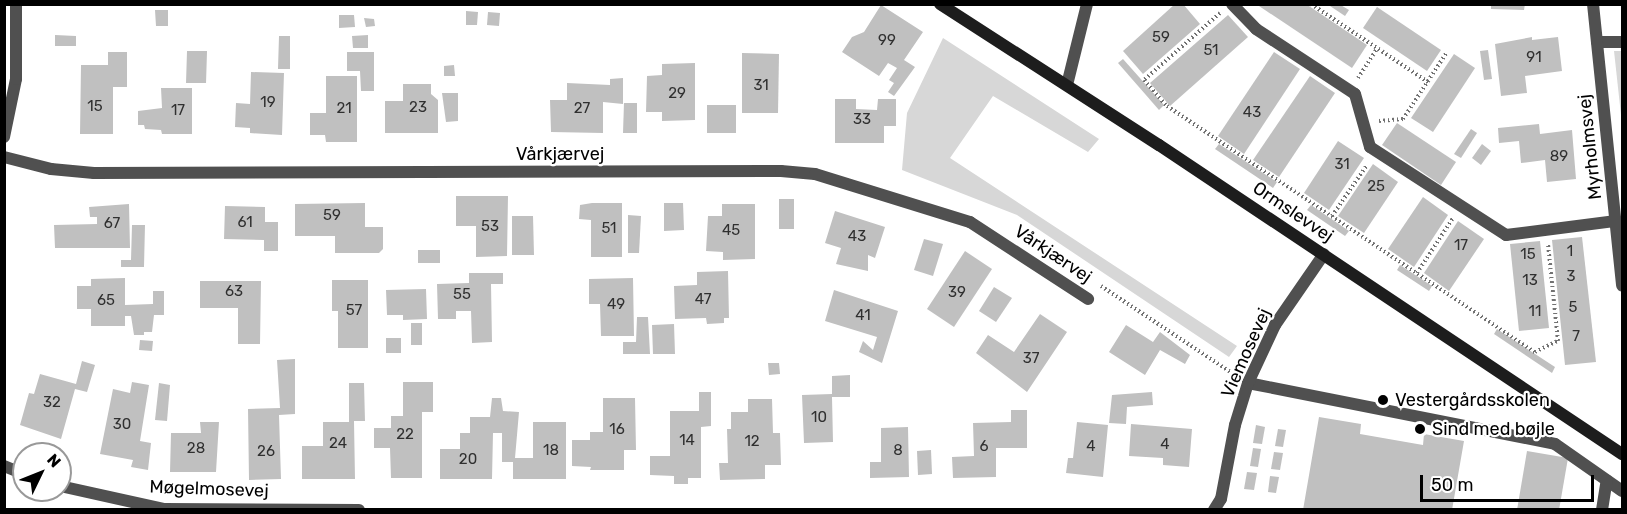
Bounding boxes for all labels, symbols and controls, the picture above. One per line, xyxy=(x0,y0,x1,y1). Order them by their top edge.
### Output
house number: 59 xyxy=(1152,29,1170,47)
house number: 99 xyxy=(878,32,896,50)
house number: 51 xyxy=(1203,42,1219,60)
house number: 91 xyxy=(1526,49,1542,67)
house number: 31 xyxy=(753,77,769,95)
house number: 29 xyxy=(668,85,686,103)
street label: Myrholmsvej xyxy=(1574,93,1606,201)
house number: 19 xyxy=(260,94,276,112)
house number: 15 xyxy=(87,98,103,116)
house number: 23 xyxy=(409,99,427,117)
house number: 21 xyxy=(336,100,352,118)
house number: 27 xyxy=(574,100,590,118)
house number: 17 xyxy=(171,102,185,120)
house number: 43 xyxy=(1243,104,1261,122)
house number: 33 xyxy=(853,111,871,129)
street label: Vårkjærvej xyxy=(516,143,604,165)
house number: 89 xyxy=(1550,148,1568,166)
house number: 31 xyxy=(1334,156,1350,174)
street label: Ormslevvej xyxy=(1249,177,1337,247)
house number: 25 xyxy=(1367,178,1385,196)
house number: 59 xyxy=(323,207,341,225)
house number: 61 xyxy=(237,214,253,232)
house number: 67 xyxy=(104,215,120,233)
house number: 53 xyxy=(481,218,499,236)
house number: 51 xyxy=(601,220,617,238)
street label: Vårkjærvej xyxy=(1010,220,1096,288)
house number: 45 xyxy=(722,222,740,240)
house number: 43 xyxy=(848,228,866,246)
house number: 17 xyxy=(1454,237,1468,255)
house number: 1 xyxy=(1567,243,1573,261)
house number: 15 xyxy=(1520,246,1536,264)
house number: 3 xyxy=(1566,268,1576,286)
house number: 13 xyxy=(1522,272,1538,290)
house number: 63 xyxy=(225,283,243,301)
house number: 39 xyxy=(948,284,966,302)
house number: 55 xyxy=(453,286,471,304)
house number: 47 xyxy=(695,291,711,309)
house number: 65 xyxy=(97,292,115,310)
house number: 49 xyxy=(607,296,625,314)
house number: 5 xyxy=(1569,299,1577,317)
house number: 57 xyxy=(346,302,362,320)
house number: 11 xyxy=(1529,303,1541,321)
street label: Viemosevej xyxy=(1217,305,1275,401)
house number: 41 xyxy=(855,307,871,325)
house number: 7 xyxy=(1572,328,1580,346)
house number: 37 xyxy=(1023,350,1039,368)
place label: Vestergårdsskolen xyxy=(1395,389,1550,411)
marker: Vestergårdsskolen xyxy=(1376,393,1390,407)
house number: 32 xyxy=(43,394,61,412)
house number: 10 xyxy=(811,409,827,427)
house number: 30 xyxy=(113,416,131,434)
place label: Sind med bøjle xyxy=(1432,418,1555,440)
house number: 16 xyxy=(609,421,625,439)
marker: Sind med bøjle xyxy=(1413,422,1427,436)
house number: 22 xyxy=(396,426,414,444)
house number: 14 xyxy=(679,432,695,450)
house number: 12 xyxy=(744,433,760,451)
house number: 24 xyxy=(329,435,347,453)
house number: 4 xyxy=(1160,436,1170,454)
house number: 6 xyxy=(979,438,989,456)
house number: 4 xyxy=(1086,438,1096,456)
house number: 28 xyxy=(187,440,205,458)
north arrow xyxy=(12,442,72,502)
house number: 18 xyxy=(543,442,559,460)
house number: 8 xyxy=(893,442,903,460)
house number: 26 xyxy=(257,443,275,461)
text: N xyxy=(43,450,65,471)
house number: 20 xyxy=(459,451,477,469)
scale bar xyxy=(1423,463,1597,501)
text: 50 m xyxy=(1431,474,1474,496)
street label: Møgelmosevej xyxy=(149,476,269,502)

